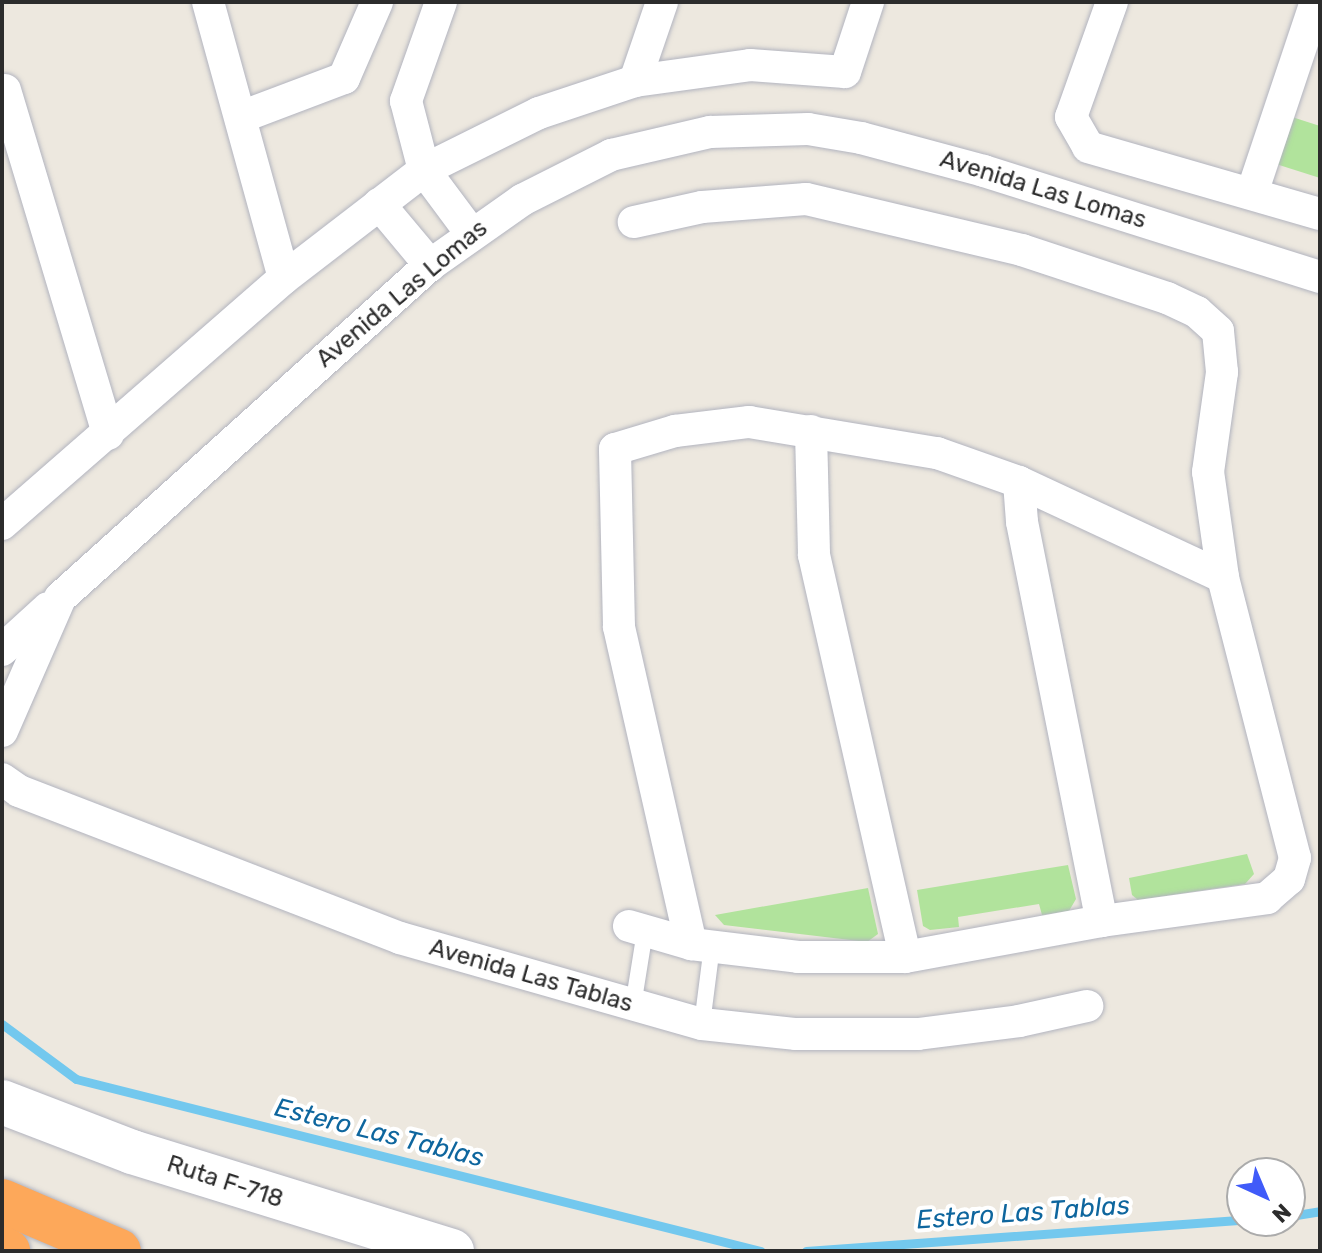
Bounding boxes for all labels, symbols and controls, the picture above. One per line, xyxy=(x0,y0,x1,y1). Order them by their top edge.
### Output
street label: Avenida Las Lomas xyxy=(936,145,1150,235)
street label: Avenida Las Lomas xyxy=(311,214,493,374)
street label: Avenida Las Tablas xyxy=(426,933,636,1019)
water label: Estero Las Tablas xyxy=(271,1092,487,1174)
street label: Ruta F-718 xyxy=(163,1150,287,1214)
north arrow xyxy=(1226,1157,1306,1237)
water label: Estero Las Tablas xyxy=(915,1190,1131,1236)
text: N xyxy=(1267,1198,1297,1228)

